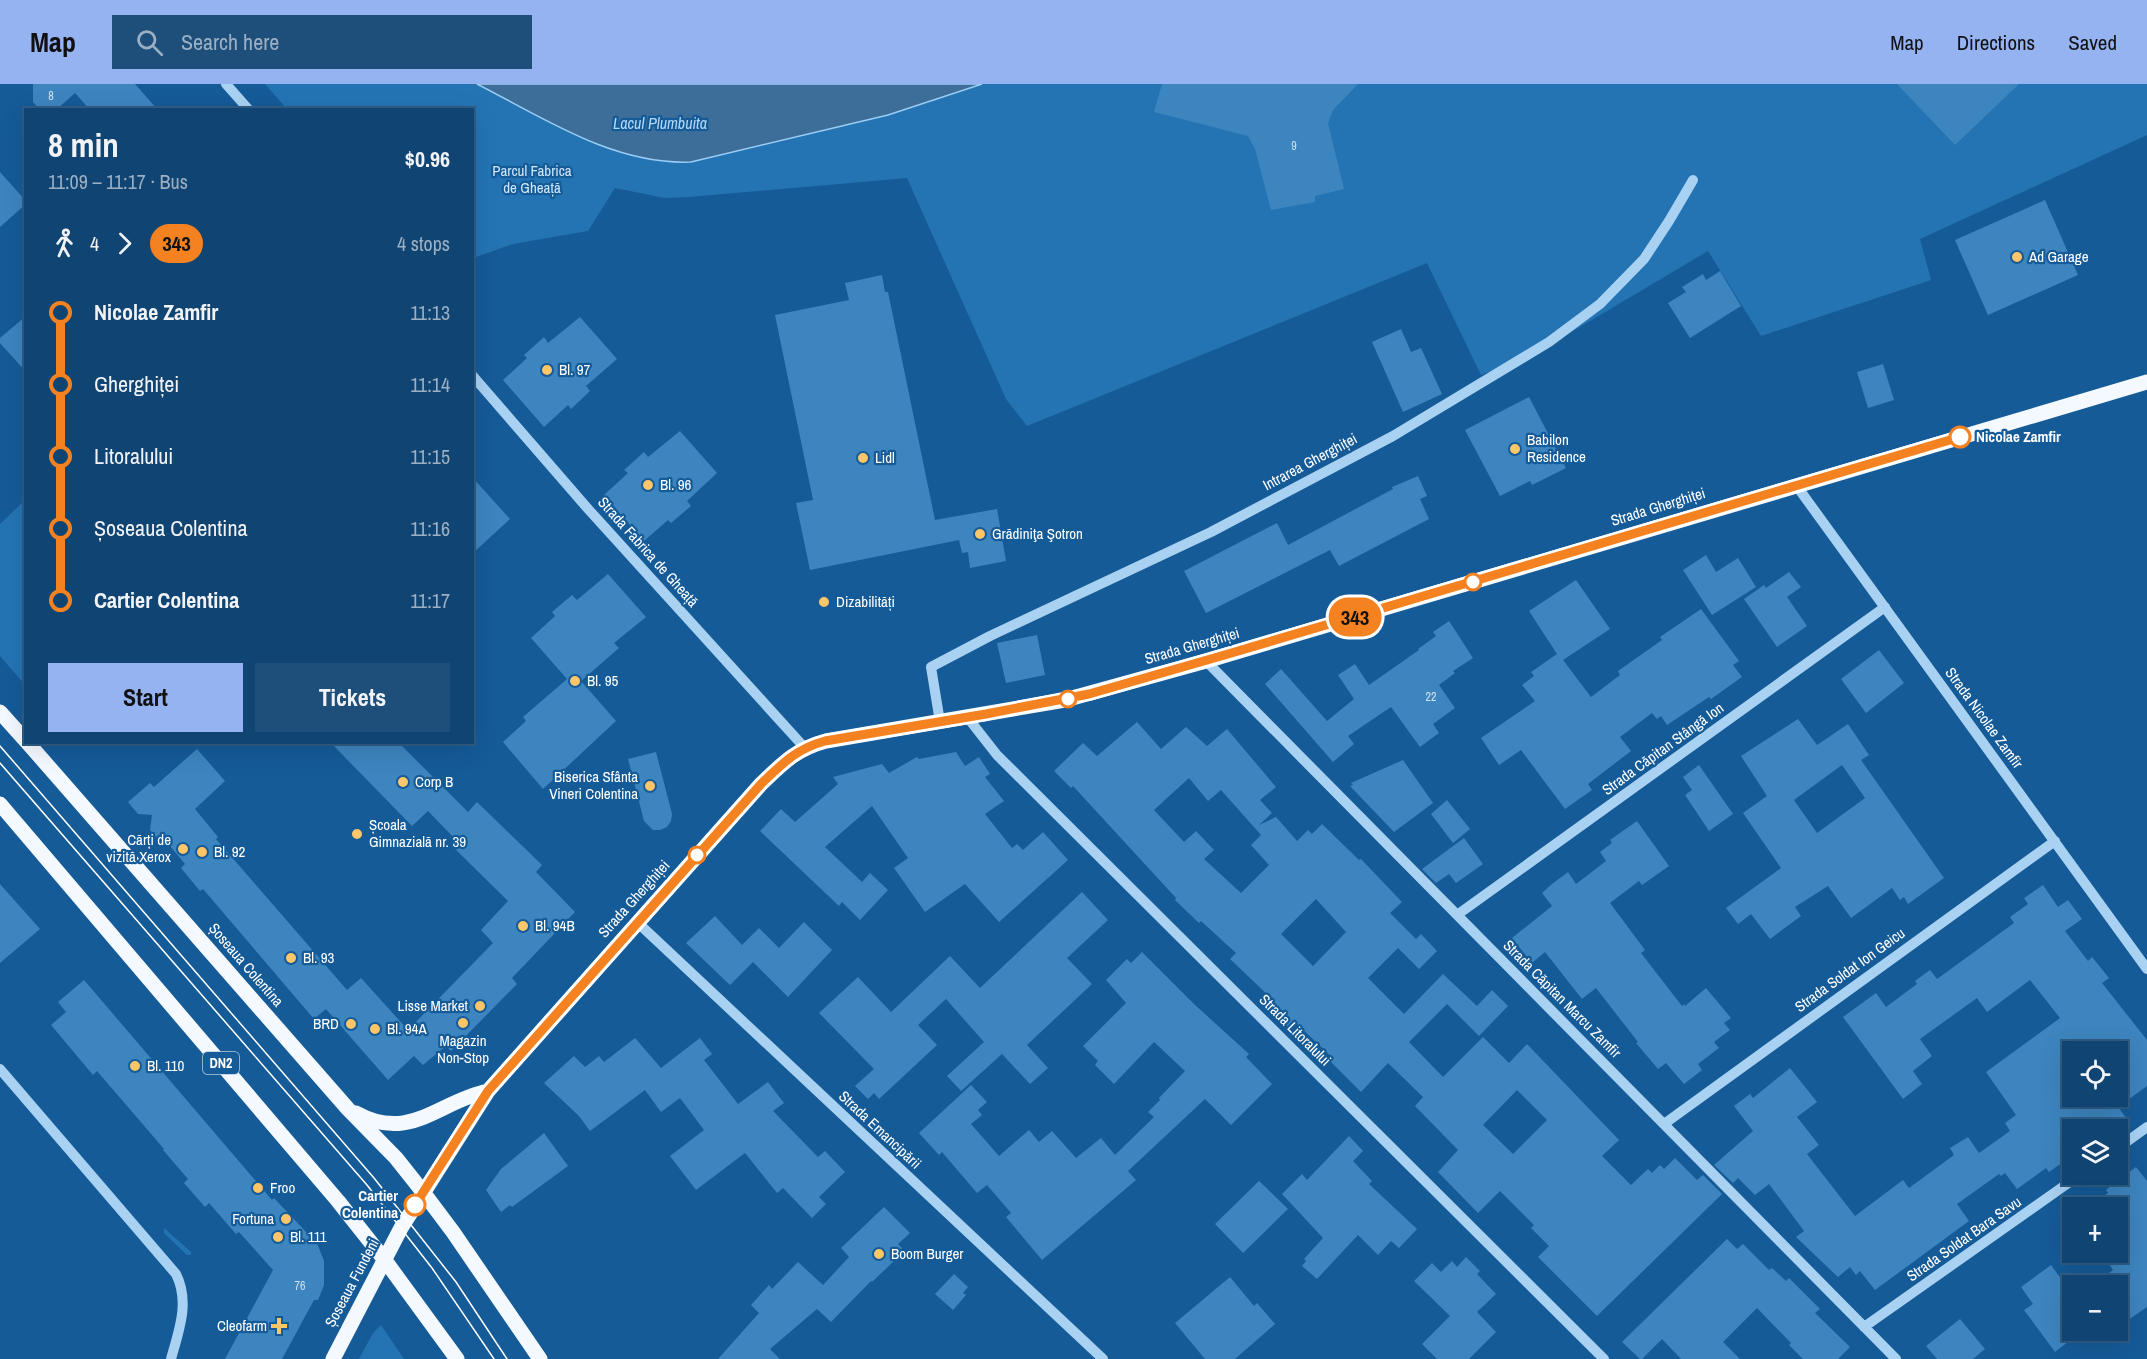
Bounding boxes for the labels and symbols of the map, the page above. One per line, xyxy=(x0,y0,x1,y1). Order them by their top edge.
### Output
house number: 8 xyxy=(48,88,54,104)
water label: Lacul Plumbuita xyxy=(613,112,707,134)
house number: 9 xyxy=(1291,138,1297,154)
park label: Parcul Fabrica de Gheață xyxy=(492,160,572,198)
place label: Ad Garage xyxy=(2028,246,2089,267)
marker: Ad Garage xyxy=(2010,250,2024,264)
place label: Bl. 97 xyxy=(559,359,591,380)
marker: Bl. 97 xyxy=(540,363,554,377)
marker: Nicolae Zamfir xyxy=(1949,426,1971,448)
place label: Nicolae Zamfir xyxy=(1976,426,2061,447)
street label: Intrarea Gherghiței xyxy=(1259,428,1361,495)
place label: Babilon Residence xyxy=(1527,429,1586,467)
marker: Babilon Residence xyxy=(1508,442,1522,456)
place label: Lidl xyxy=(875,447,895,468)
marker: Lidl xyxy=(856,451,870,465)
place label: Bl. 96 xyxy=(660,474,692,495)
marker: Bl. 96 xyxy=(641,478,655,492)
street label: Strada Gherghiței xyxy=(1608,482,1708,531)
street label: Strada Fabrica de Gheață xyxy=(593,492,704,611)
place label: Grădiniţa Şotron xyxy=(992,523,1083,544)
marker: Grădiniţa Şotron xyxy=(973,527,987,541)
unlabelled marker xyxy=(1464,573,1482,591)
place label: Dizabilități xyxy=(836,591,895,612)
marker: Dizabilități xyxy=(817,595,831,609)
line badge: 343 xyxy=(1320,598,1390,636)
street label: Strada Gherghiței xyxy=(1142,622,1242,669)
street label: Strada Nicolae Zamfir xyxy=(1941,663,2028,773)
place label: Bl. 95 xyxy=(587,670,619,691)
marker: Bl. 95 xyxy=(568,674,582,688)
house number: 22 xyxy=(1426,689,1436,705)
unlabelled marker xyxy=(1059,690,1077,708)
street label: Strada Căpitan Stângă Ion xyxy=(1598,697,1728,800)
place label: Biserica Sfânta Vineri Colentina xyxy=(549,766,638,804)
place label: Corp B xyxy=(415,771,453,792)
marker: Corp B xyxy=(396,775,410,789)
marker: Biserica Sfânta Vineri Colentina xyxy=(643,779,657,793)
place label: Școala Gimnazială nr. 39 xyxy=(369,814,466,852)
marker: Școala Gimnazială nr. 39 xyxy=(350,827,364,841)
place label: Cărți de vizită Xerox xyxy=(106,829,172,867)
place label: Bl. 92 xyxy=(214,841,246,862)
marker: Cărți de vizită Xerox xyxy=(176,842,190,856)
marker: Bl. 92 xyxy=(195,845,209,859)
unlabelled marker xyxy=(688,846,706,864)
street label: Strada Gherghiței xyxy=(593,855,674,942)
place label: Bl. 94B xyxy=(535,915,575,936)
street label: Șoseaua Colentina xyxy=(204,918,289,1011)
marker: Bl. 94B xyxy=(516,919,530,933)
street label: Strada Soldat Ion Geicu xyxy=(1790,923,1909,1017)
street label: Strada Căpitan Marcu Zamfir xyxy=(1499,935,1626,1062)
place label: Bl. 93 xyxy=(303,947,335,968)
marker: Bl. 93 xyxy=(284,951,298,965)
street label: Strada Litoralului xyxy=(1255,989,1336,1070)
place label: Lisse Market xyxy=(398,995,469,1016)
marker: Lisse Market xyxy=(473,999,487,1013)
place label: BRD xyxy=(313,1013,339,1034)
marker: Magazin Non-Stop xyxy=(456,1016,470,1030)
marker: BRD xyxy=(344,1017,358,1031)
place label: Bl. 94A xyxy=(387,1018,427,1039)
marker: Bl. 94A xyxy=(368,1022,382,1036)
place label: Magazin Non-Stop xyxy=(437,1030,489,1068)
road number: DN2 xyxy=(203,1052,239,1074)
place label: Bl. 110 xyxy=(147,1055,185,1076)
marker: Bl. 110 xyxy=(128,1059,142,1073)
street label: Strada Emancipării xyxy=(834,1086,926,1173)
place label: Froo xyxy=(270,1177,295,1198)
marker: Froo xyxy=(251,1181,265,1195)
place label: Cartier Colentina xyxy=(342,1185,398,1223)
street label: Strada Soldat Bara Savu xyxy=(1902,1191,2025,1286)
marker: Cartier Colentina xyxy=(404,1194,426,1216)
place label: Fortuna xyxy=(232,1208,274,1229)
marker: Fortuna xyxy=(279,1212,293,1226)
place label: Bl. 111 xyxy=(290,1226,327,1247)
marker: Bl. 111 xyxy=(271,1230,285,1244)
street label: Șoseaua Fundeni xyxy=(319,1235,384,1331)
place label: Boom Burger xyxy=(891,1243,963,1264)
marker: Boom Burger xyxy=(872,1247,886,1261)
house number: 76 xyxy=(295,1278,305,1294)
place label: Cleofarm xyxy=(217,1315,267,1336)
marker: Cleofarm xyxy=(272,1319,286,1333)

